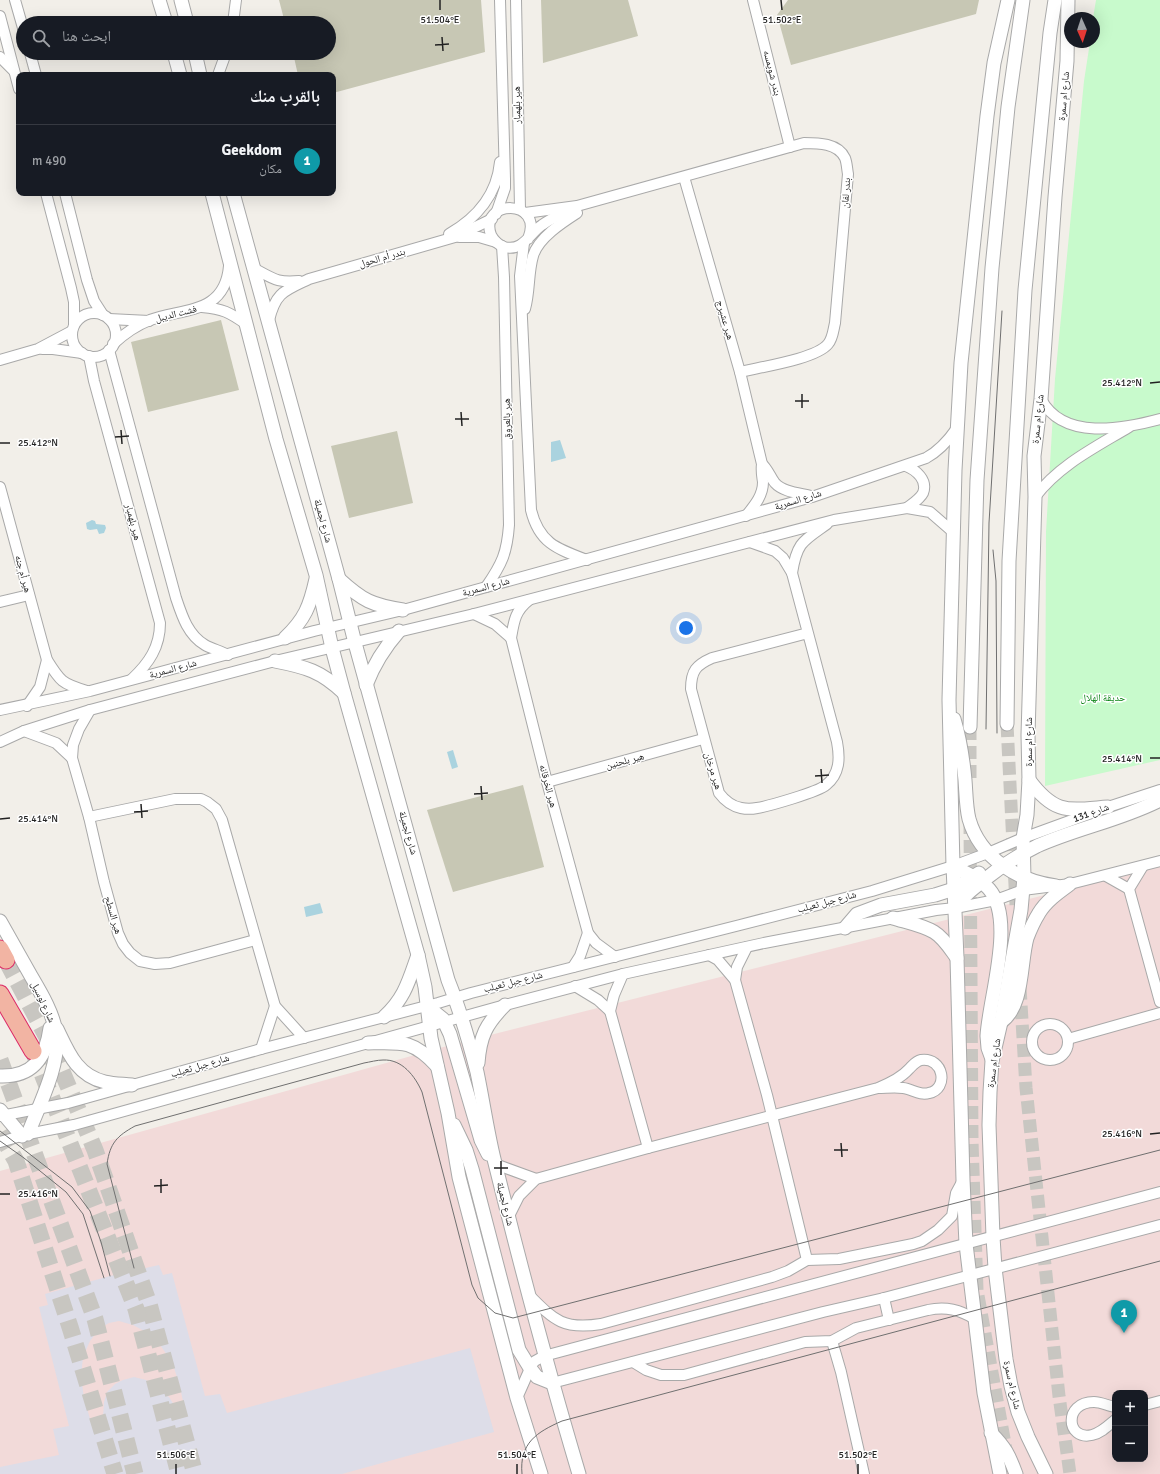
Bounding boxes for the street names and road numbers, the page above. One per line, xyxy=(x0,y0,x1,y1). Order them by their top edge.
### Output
street label: بندر شويمسه xyxy=(761,49,783,97)
street label: شارع ام سمرة xyxy=(1056,70,1073,121)
street label: هير بلهمبار xyxy=(511,86,523,125)
street label: بندر لفان xyxy=(839,177,853,209)
street label: بندر أم الحول xyxy=(357,245,407,271)
street label: هير عشيرج xyxy=(714,299,736,341)
street label: فشت الديبل xyxy=(154,303,198,325)
street label: شارع ام سمرة xyxy=(1029,393,1048,444)
street label: هير بالعروق xyxy=(501,398,513,440)
street label: شارع السمرية xyxy=(773,487,823,513)
street label: شارع لجميلة xyxy=(311,498,335,545)
street label: هير بلهمبار xyxy=(122,501,144,542)
street label: هير أم جنه xyxy=(11,554,35,594)
street label: شارع السمرية xyxy=(461,575,511,599)
street label: شارع السمرية xyxy=(148,657,198,681)
street label: شارع ام سمرة xyxy=(1023,717,1036,767)
street label: هير بلحنين xyxy=(605,750,645,772)
street label: هير مرخان xyxy=(702,751,724,791)
street label: هير الخرقانه xyxy=(536,763,560,809)
street label: شارع 131 xyxy=(1071,801,1111,825)
street label: شارع لجميلة xyxy=(396,810,420,857)
street label: شارع جبل ثعيلب xyxy=(796,888,858,916)
street label: هير السطح xyxy=(102,895,124,935)
street label: شارع جبل ثعيلب xyxy=(482,969,544,995)
street label: شارع لوسيل xyxy=(28,979,58,1025)
street label: شارع ام سمرة xyxy=(985,1037,1004,1088)
street label: شارع جبل ثعيلب xyxy=(169,1052,231,1080)
street label: شارع لجميلة xyxy=(494,1181,516,1228)
street label: شارع ام سمرة xyxy=(1000,1360,1024,1411)

